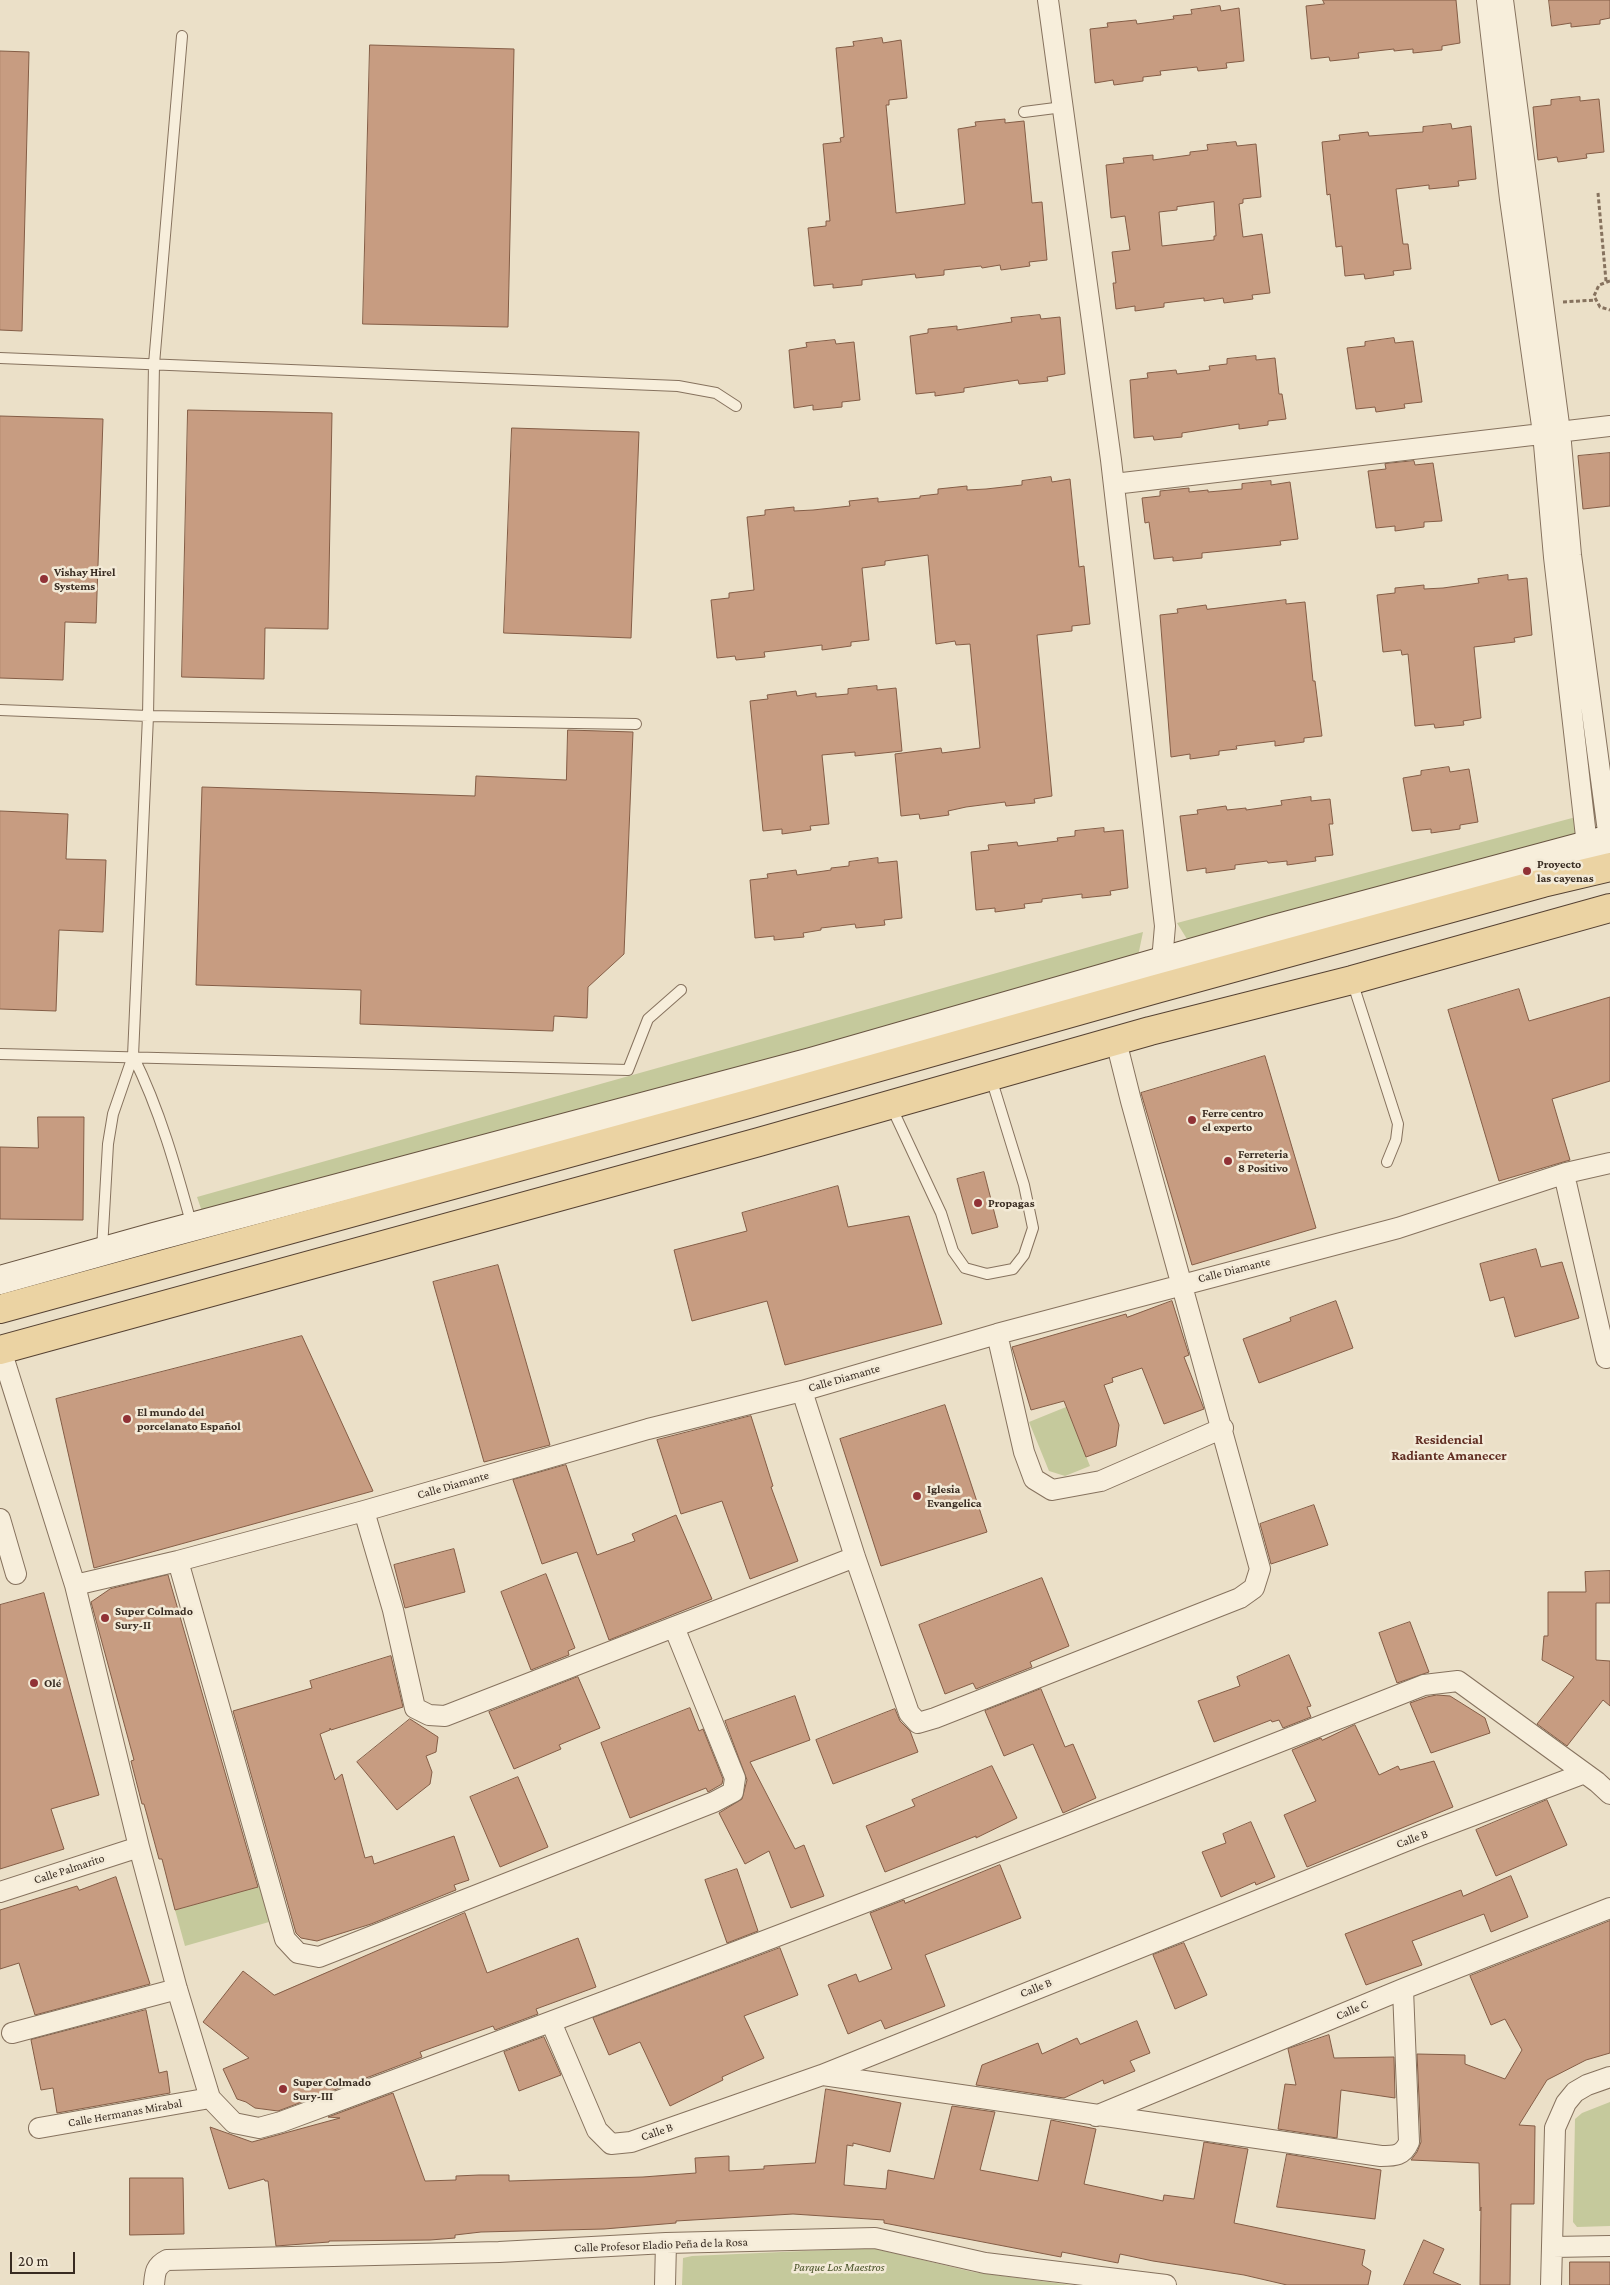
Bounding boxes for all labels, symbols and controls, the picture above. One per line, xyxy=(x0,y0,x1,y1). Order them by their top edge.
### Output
place label: Vishay Hirel Systems xyxy=(54,565,115,593)
marker: Vishay Hirel Systems xyxy=(38,573,50,585)
place label: Proyecto las cayenas xyxy=(1537,857,1594,885)
marker: Proyecto las cayenas xyxy=(1521,865,1533,877)
place label: Ferre centro el experto xyxy=(1202,1106,1264,1134)
marker: Ferre centro el experto xyxy=(1186,1114,1198,1126)
place label: Ferreteria 8 Positivo xyxy=(1238,1147,1288,1175)
marker: Ferreteria 8 Positivo xyxy=(1222,1155,1234,1167)
place label: Propagas xyxy=(988,1196,1035,1210)
marker: Propagas xyxy=(972,1197,984,1209)
street label: Calle Diamante xyxy=(1196,1254,1272,1286)
street label: Calle Diamante xyxy=(806,1361,882,1395)
place label: El mundo del porcelanato Español xyxy=(137,1405,241,1433)
marker: El mundo del porcelanato Español xyxy=(121,1413,133,1425)
district label: Residencial Radiante Amanecer xyxy=(1391,1432,1507,1464)
street label: Calle Diamante xyxy=(415,1468,491,1502)
place label: Iglesia Evangelica xyxy=(927,1482,982,1510)
marker: Iglesia Evangelica xyxy=(911,1490,923,1502)
place label: Super Colmado Sury-II xyxy=(115,1604,193,1632)
marker: Super Colmado Sury-II xyxy=(99,1612,111,1624)
place label: Olé xyxy=(44,1676,61,1690)
marker: Olé xyxy=(28,1677,40,1689)
street label: Calle B xyxy=(1394,1826,1430,1852)
street label: Calle Palmarito xyxy=(32,1851,106,1887)
street label: Calle B xyxy=(1018,1975,1054,2001)
street label: Calle C xyxy=(1334,1997,1370,2023)
place label: Super Colmado Sury-III xyxy=(293,2075,371,2103)
marker: Super Colmado Sury-III xyxy=(277,2083,289,2095)
street label: Calle Hermanas Mirabal xyxy=(67,2096,183,2130)
street label: Calle B xyxy=(639,2120,675,2144)
street label: Calle Profesor Eladio Peña de la Rosa xyxy=(574,2235,748,2255)
scale bar xyxy=(12,2242,78,2274)
text: 20 m xyxy=(18,2253,49,2269)
park label: Parque Los Maestros xyxy=(794,2260,884,2274)

